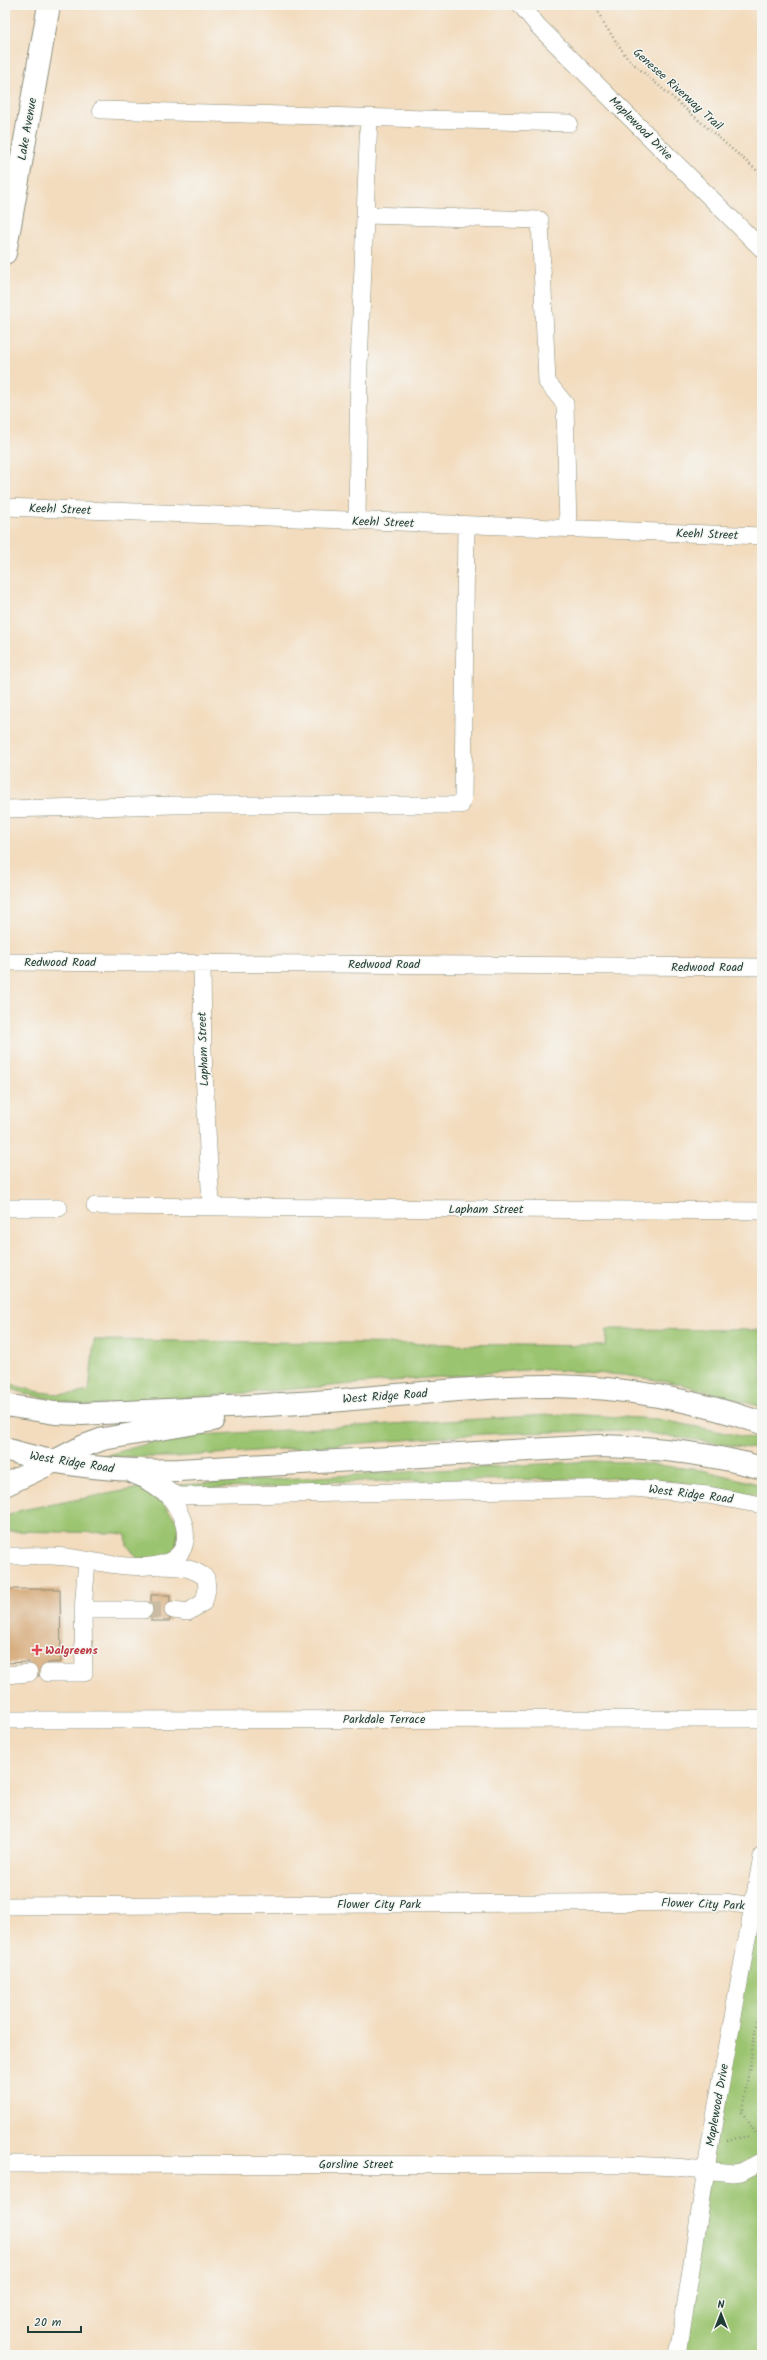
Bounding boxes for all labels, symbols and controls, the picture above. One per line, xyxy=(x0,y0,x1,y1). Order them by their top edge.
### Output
street label: Genesee Riverway Trail xyxy=(628,44,727,135)
street label: Maplewood Drive xyxy=(604,92,677,165)
street label: Lake Avenue xyxy=(13,96,42,162)
street label: Keehl Street xyxy=(28,499,92,520)
street label: Keehl Street xyxy=(351,512,415,533)
street label: Keehl Street xyxy=(675,524,739,545)
street label: Redwood Road xyxy=(24,953,97,972)
street label: Redwood Road xyxy=(348,955,421,974)
street label: Redwood Road xyxy=(671,958,744,977)
street label: Lapham Street xyxy=(193,1011,214,1087)
street label: Lapham Street xyxy=(449,1200,524,1219)
street label: West Ridge Road xyxy=(342,1384,429,1409)
street label: West Ridge Road xyxy=(28,1446,116,1479)
street label: West Ridge Road xyxy=(648,1480,735,1509)
place label: Walgreens xyxy=(45,1641,98,1660)
marker: Walgreens xyxy=(32,1645,42,1655)
street label: Parkdale Terrace xyxy=(343,1710,426,1729)
street label: Flower City Park xyxy=(661,1894,746,1915)
street label: Flower City Park xyxy=(337,1895,421,1914)
street label: Maplewood Drive xyxy=(701,2062,734,2148)
street label: Gorsline Street xyxy=(319,2155,394,2174)
north arrow xyxy=(701,2294,741,2334)
text: N xyxy=(718,2296,725,2314)
scale bar xyxy=(28,2308,81,2334)
text: 20 m xyxy=(34,2313,62,2332)

